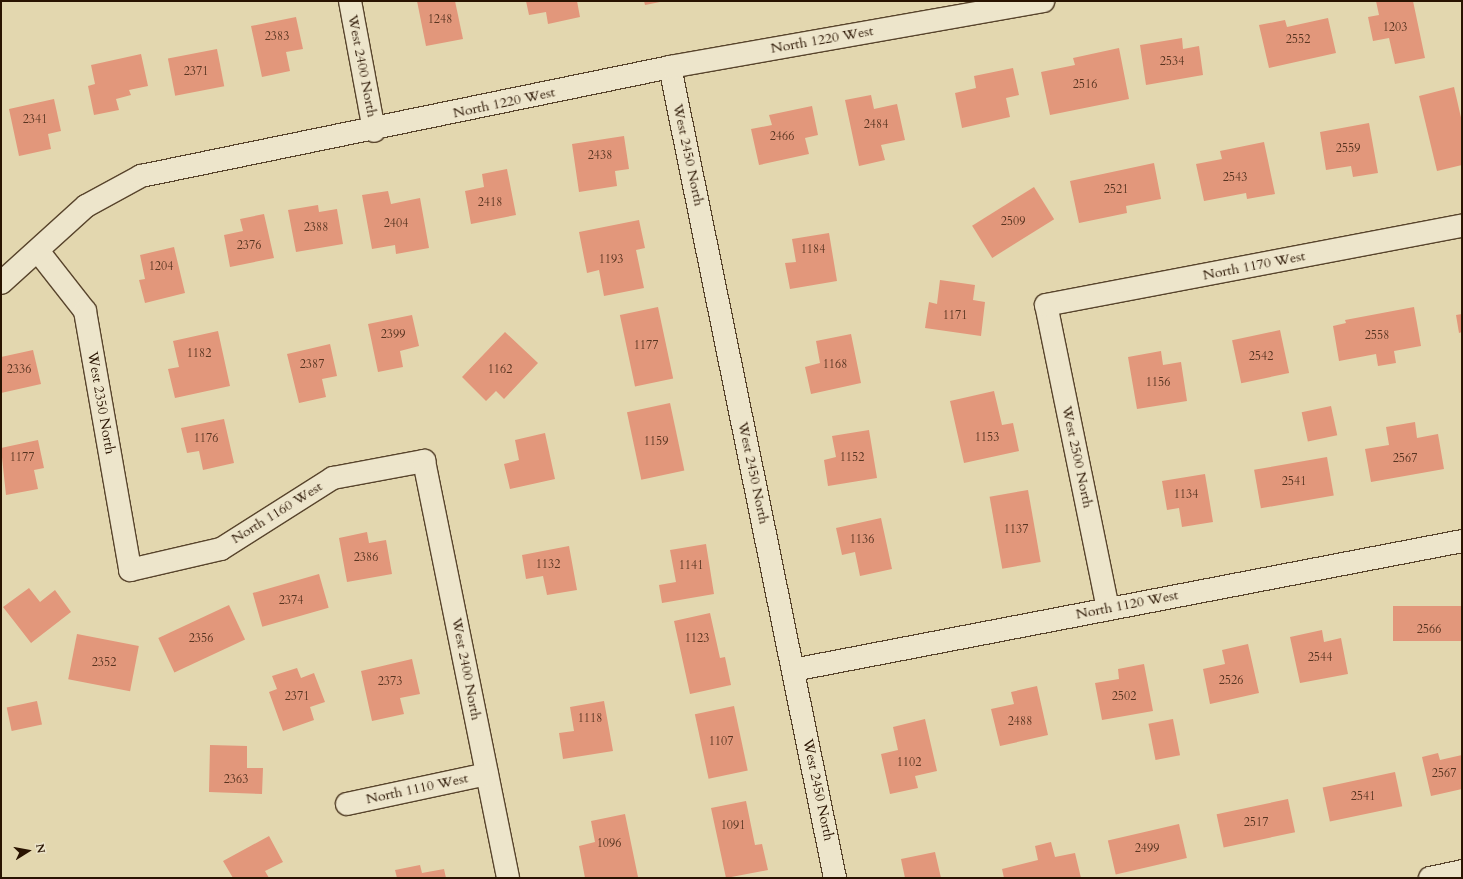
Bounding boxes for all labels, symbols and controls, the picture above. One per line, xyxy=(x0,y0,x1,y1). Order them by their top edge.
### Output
street label: West 2400 North xyxy=(344,13,380,119)
house number: 1248 xyxy=(428,13,452,27)
house number: 1203 xyxy=(1383,21,1407,35)
street label: North 1220 West xyxy=(769,23,875,57)
house number: 2383 xyxy=(265,30,289,44)
house number: 2552 xyxy=(1286,33,1310,47)
house number: 2534 xyxy=(1160,55,1184,69)
house number: 2371 xyxy=(184,65,208,79)
house number: 2516 xyxy=(1073,78,1097,92)
street label: North 1220 West xyxy=(451,84,557,122)
street label: West 2450 North xyxy=(669,102,707,208)
house number: 2341 xyxy=(23,113,47,127)
house number: 2484 xyxy=(864,118,888,132)
house number: 2466 xyxy=(770,130,794,144)
house number: 2559 xyxy=(1336,142,1360,156)
house number: 2438 xyxy=(588,149,612,163)
house number: 2543 xyxy=(1223,171,1247,185)
house number: 2521 xyxy=(1104,183,1128,197)
house number: 2418 xyxy=(478,196,502,210)
house number: 2509 xyxy=(1001,215,1025,229)
house number: 2404 xyxy=(384,217,408,231)
house number: 2388 xyxy=(304,221,328,235)
house number: 2376 xyxy=(237,239,261,253)
house number: 1184 xyxy=(801,243,825,257)
street label: North 1170 West xyxy=(1201,248,1307,284)
house number: 1193 xyxy=(599,253,623,267)
house number: 1204 xyxy=(149,260,173,274)
house number: 1171 xyxy=(943,309,967,323)
house number: 2399 xyxy=(381,328,405,342)
house number: 2558 xyxy=(1365,329,1389,343)
house number: 1177 xyxy=(634,339,658,353)
house number: 1182 xyxy=(187,347,211,361)
street label: West 2350 North xyxy=(84,350,118,456)
house number: 2542 xyxy=(1249,350,1273,364)
house number: 2387 xyxy=(300,358,324,372)
house number: 1168 xyxy=(823,358,847,372)
house number: 2336 xyxy=(7,363,31,377)
house number: 1162 xyxy=(488,363,512,377)
house number: 1156 xyxy=(1146,376,1170,390)
street label: West 2500 North xyxy=(1058,404,1096,510)
street label: West 2450 North xyxy=(734,420,772,526)
house number: 1153 xyxy=(975,431,999,445)
house number: 1176 xyxy=(194,432,218,446)
house number: 1159 xyxy=(644,435,668,449)
house number: 1177 xyxy=(10,451,34,465)
house number: 1152 xyxy=(840,451,864,465)
house number: 2567 xyxy=(1393,452,1417,466)
house number: 2541 xyxy=(1282,475,1306,489)
street label: North 1160 West xyxy=(229,478,325,548)
house number: 1134 xyxy=(1174,488,1198,502)
house number: 1137 xyxy=(1004,523,1028,537)
house number: 1136 xyxy=(850,533,874,547)
house number: 2386 xyxy=(354,551,378,565)
house number: 1132 xyxy=(536,558,560,572)
house number: 1141 xyxy=(679,559,703,573)
street label: North 1120 West xyxy=(1074,587,1180,623)
house number: 2374 xyxy=(279,594,303,608)
street label: West 2400 North xyxy=(448,616,484,722)
house number: 2566 xyxy=(1417,623,1441,637)
house number: 2356 xyxy=(189,632,213,646)
house number: 1123 xyxy=(685,632,709,646)
house number: 2544 xyxy=(1308,651,1332,665)
house number: 2352 xyxy=(92,656,116,670)
house number: 2526 xyxy=(1219,674,1243,688)
house number: 2373 xyxy=(378,675,402,689)
house number: 2371 xyxy=(285,690,309,704)
house number: 2502 xyxy=(1112,690,1136,704)
house number: 1118 xyxy=(578,712,602,726)
house number: 2488 xyxy=(1008,715,1032,729)
house number: 1107 xyxy=(709,735,733,749)
street label: West 2450 North xyxy=(799,737,837,843)
house number: 1102 xyxy=(897,756,921,770)
house number: 2567 xyxy=(1432,767,1456,781)
street label: North 1110 West xyxy=(364,770,470,808)
house number: 2363 xyxy=(224,773,248,787)
house number: 2541 xyxy=(1351,790,1375,804)
house number: 2517 xyxy=(1244,816,1268,830)
house number: 1091 xyxy=(721,819,745,833)
north arrow xyxy=(8,831,48,871)
house number: 1096 xyxy=(597,837,621,851)
text: N xyxy=(32,842,49,855)
house number: 2499 xyxy=(1135,842,1159,856)

